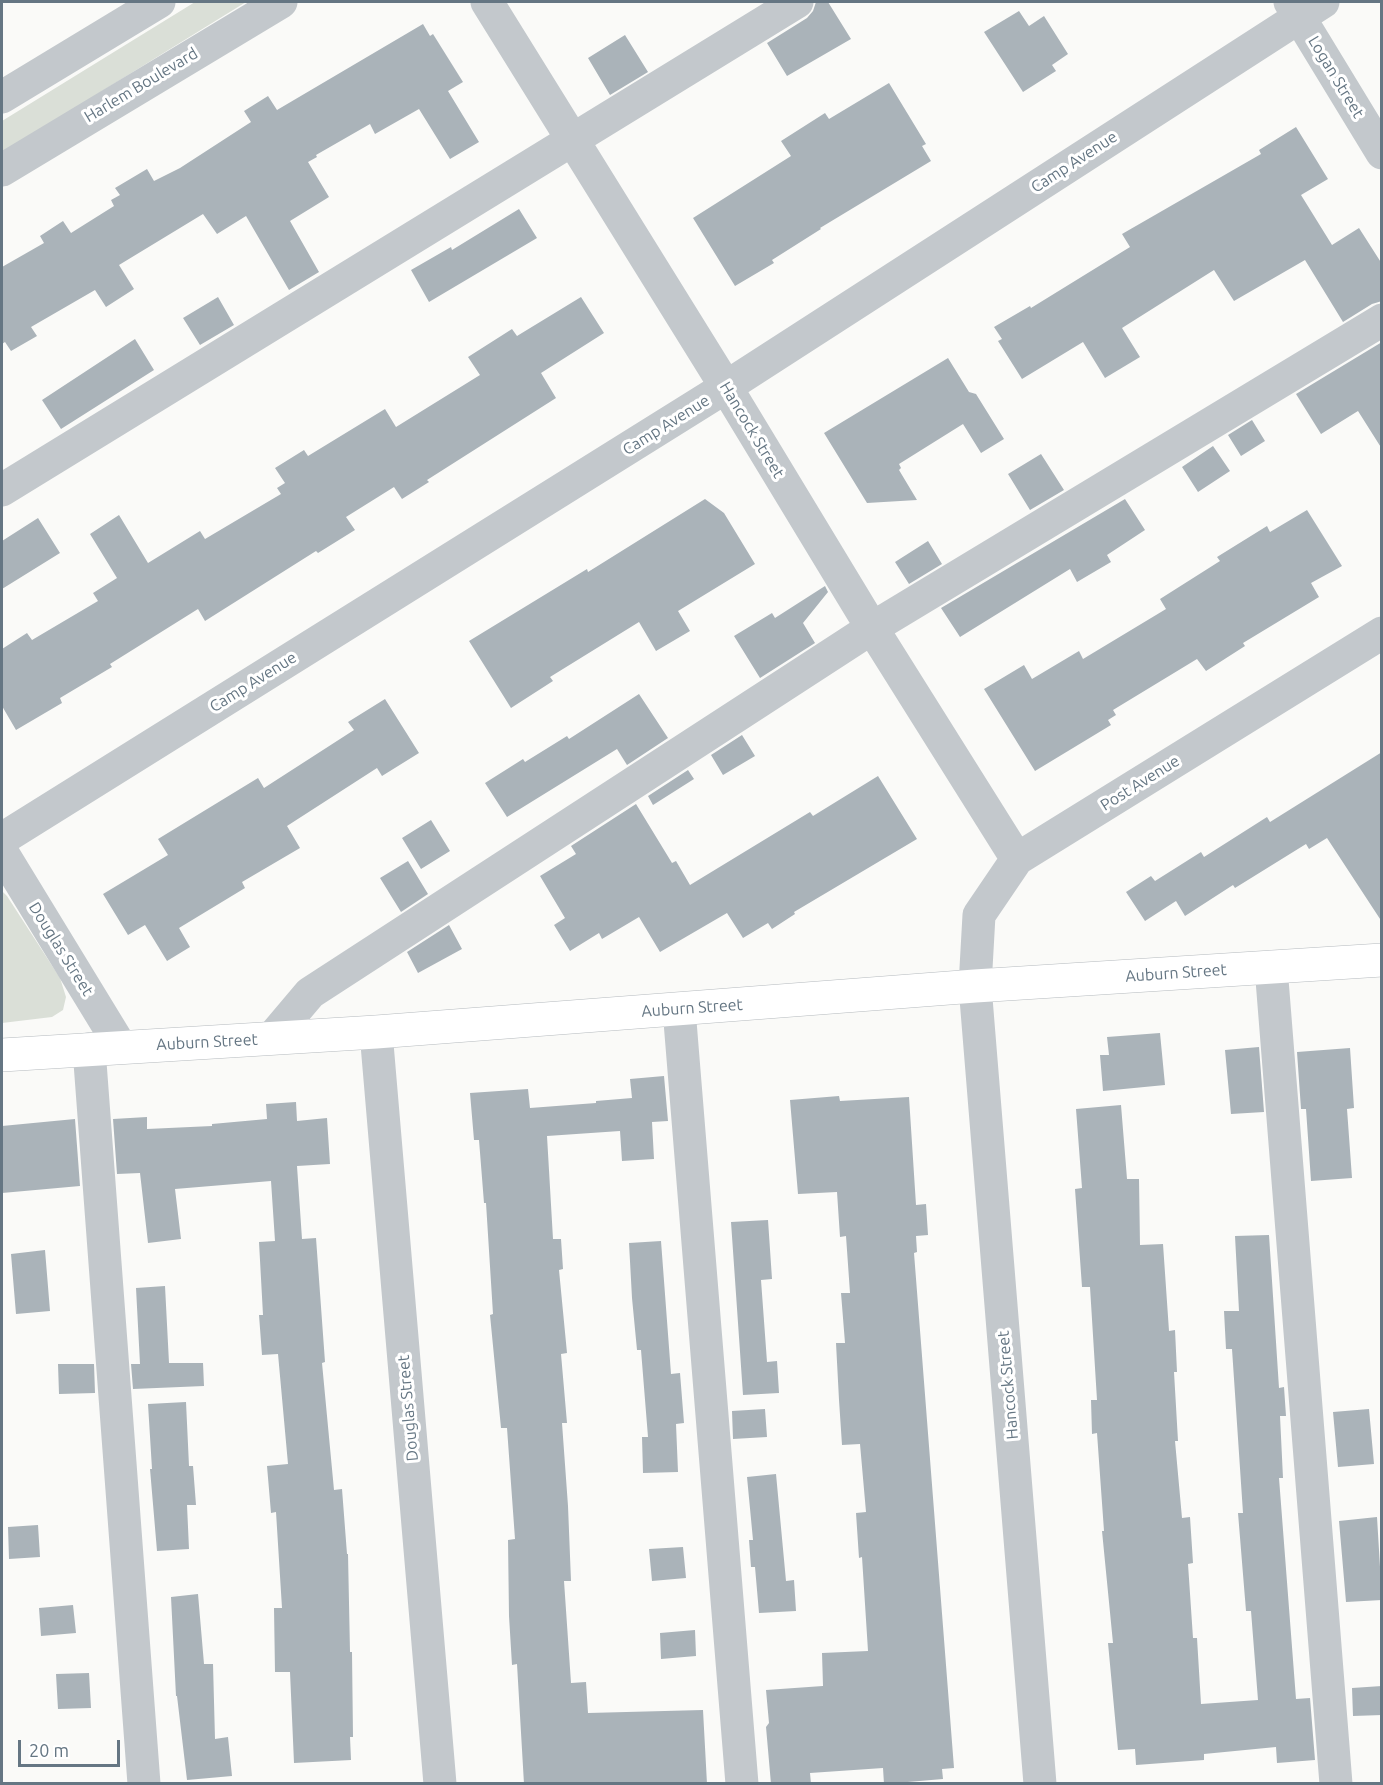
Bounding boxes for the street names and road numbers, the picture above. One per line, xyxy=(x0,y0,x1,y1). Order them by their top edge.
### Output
street label: Logan Street xyxy=(1304,32,1368,122)
street label: Harlem Boulevard xyxy=(81,44,201,126)
street label: Camp Avenue xyxy=(1027,127,1121,197)
street label: Hancock Street xyxy=(716,378,788,482)
street label: Camp Avenue xyxy=(619,391,713,459)
street label: Camp Avenue xyxy=(206,648,300,716)
street label: Post Avenue xyxy=(1097,751,1183,815)
street label: Douglas Street xyxy=(25,899,97,999)
street label: Auburn Street xyxy=(1125,960,1227,986)
street label: Auburn Street xyxy=(641,995,743,1021)
street label: Auburn Street xyxy=(156,1030,258,1054)
street label: Hancock Street xyxy=(994,1330,1022,1440)
street label: Douglas Street xyxy=(394,1354,422,1462)

